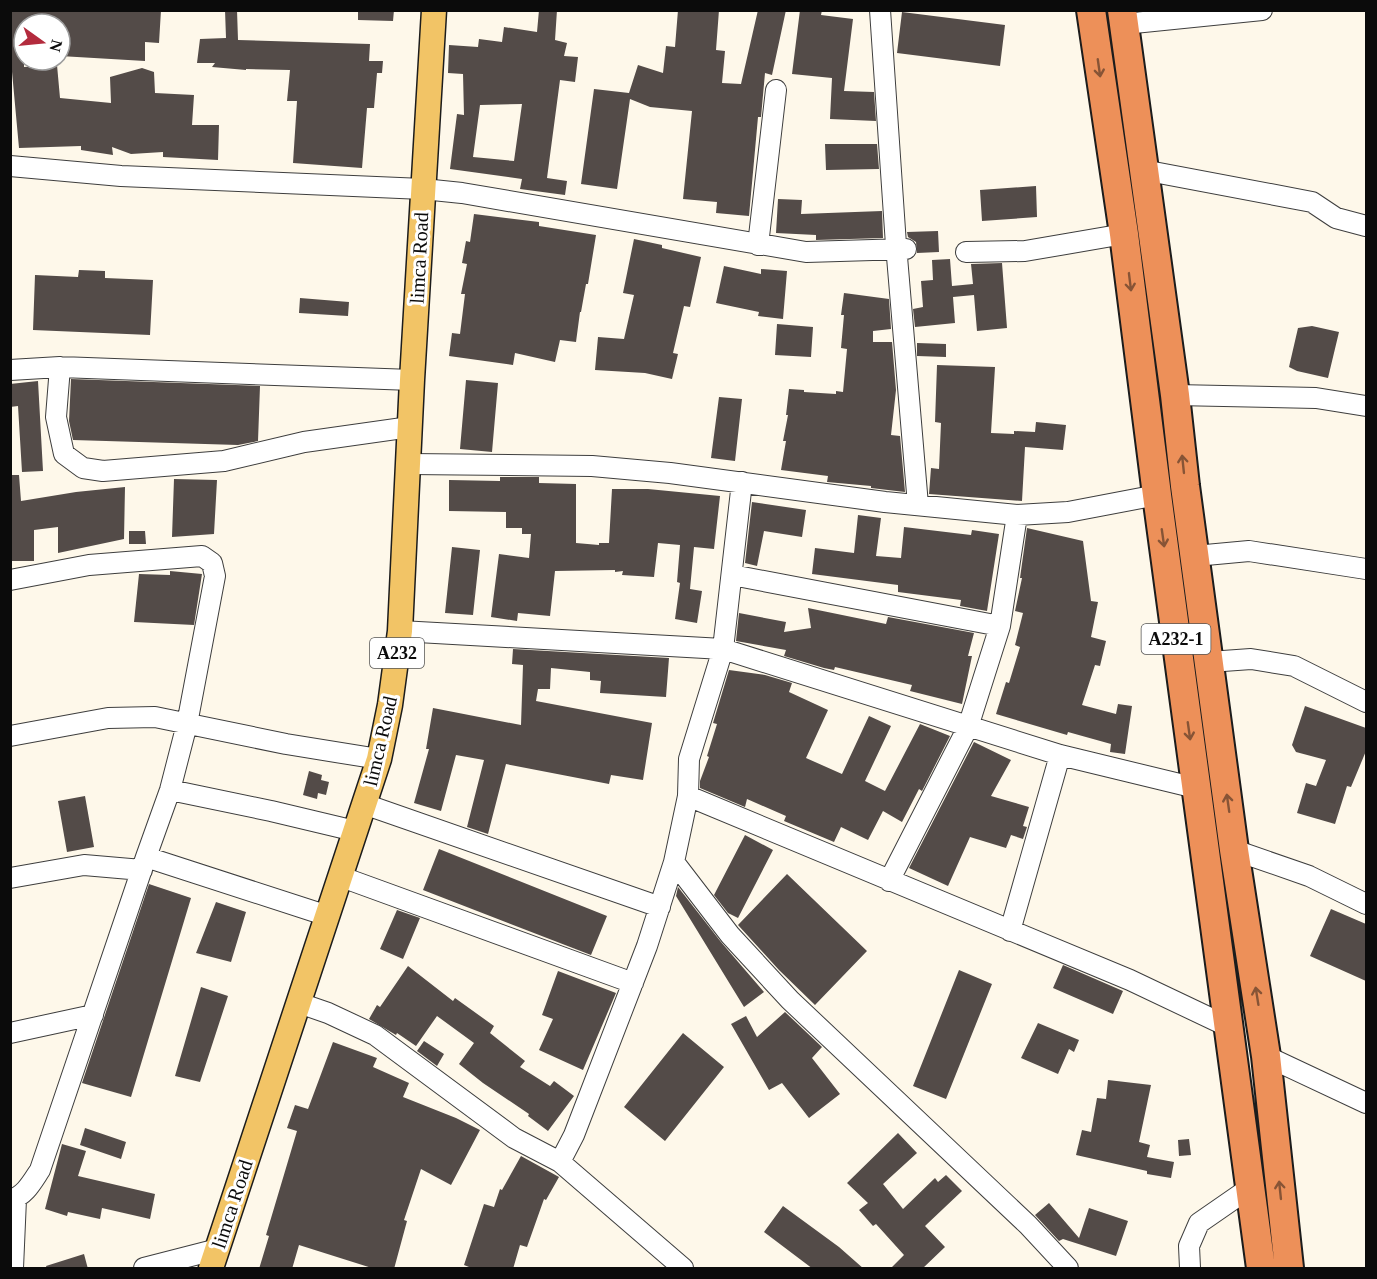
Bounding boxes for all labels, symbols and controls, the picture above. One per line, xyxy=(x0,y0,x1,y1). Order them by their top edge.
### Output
north arrow xyxy=(12,12,72,72)
text: N xyxy=(46,38,66,54)
one-way arrow xyxy=(1094,58,1105,78)
street label: limca Road xyxy=(406,212,432,304)
one-way arrow xyxy=(1125,272,1136,292)
one-way arrow xyxy=(1177,455,1188,475)
one-way arrow xyxy=(1157,528,1168,548)
road number: A232-1 xyxy=(1142,624,1210,654)
road number: A232 xyxy=(370,638,424,668)
street label: limca Road xyxy=(359,694,401,788)
one-way arrow xyxy=(1183,721,1194,741)
one-way arrow xyxy=(1222,794,1233,814)
one-way arrow xyxy=(1251,987,1262,1006)
street label: limca Road xyxy=(207,1157,257,1251)
one-way arrow xyxy=(1274,1180,1285,1200)

